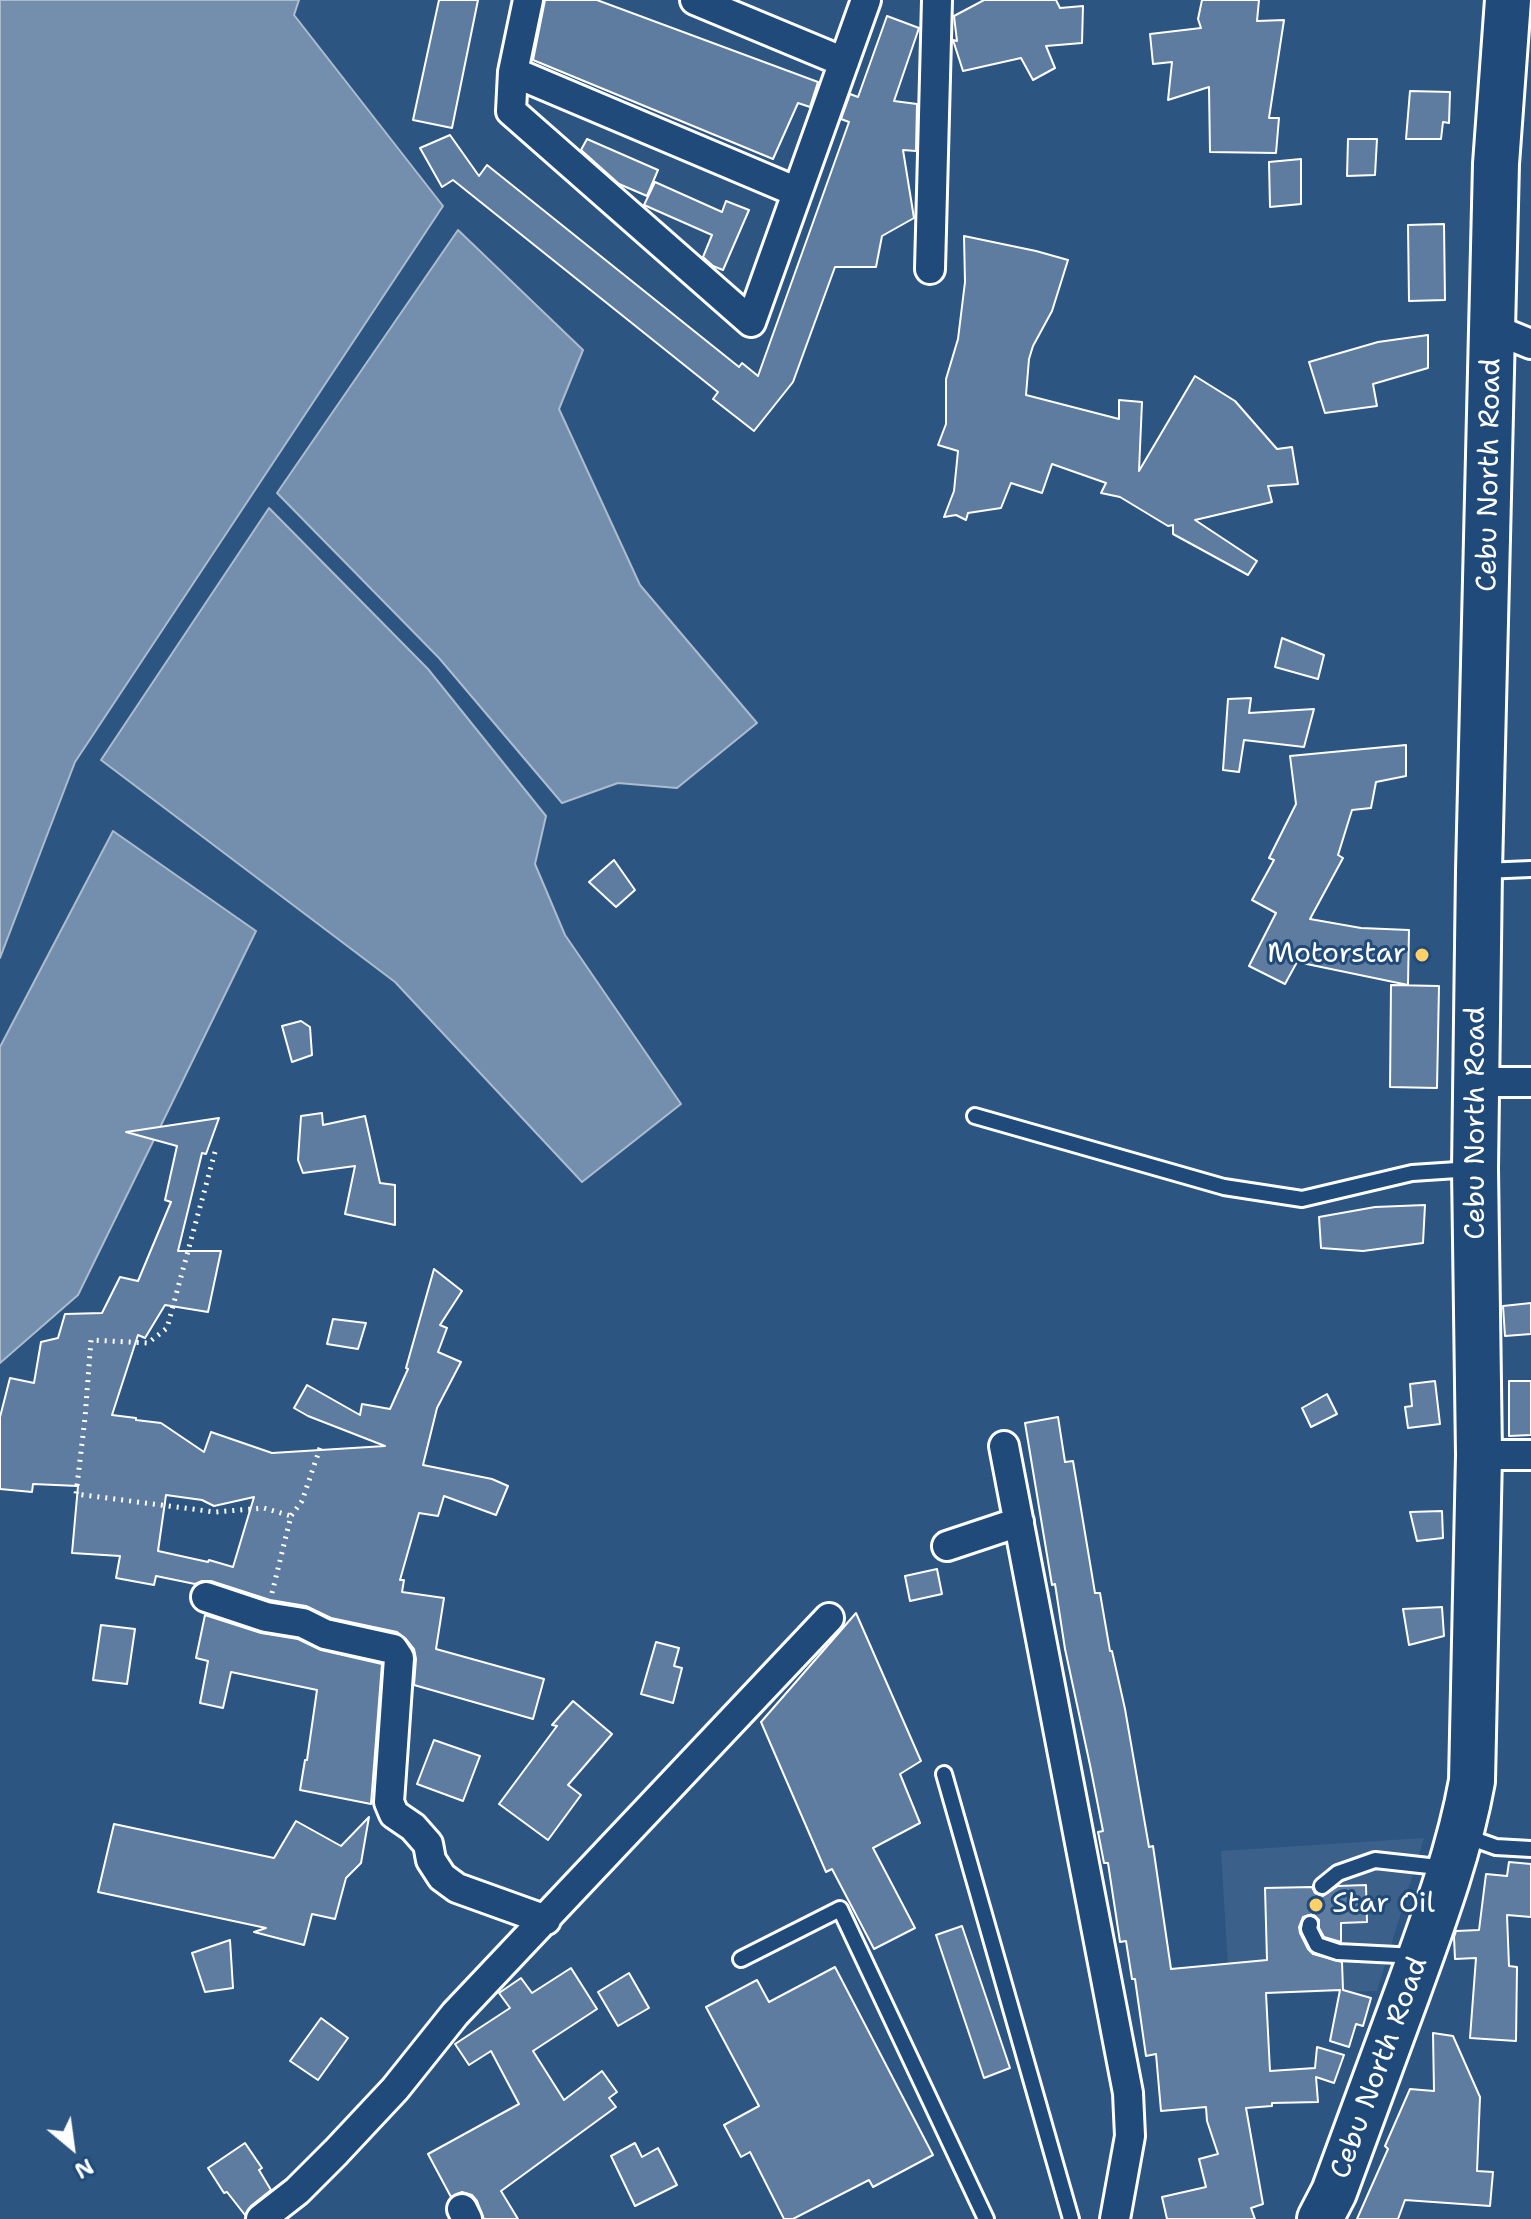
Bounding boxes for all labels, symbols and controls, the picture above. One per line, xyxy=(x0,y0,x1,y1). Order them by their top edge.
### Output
street label: Cebu North Road xyxy=(1471,358,1509,592)
place label: Motorstar xyxy=(1267,938,1406,972)
marker: Motorstar xyxy=(1413,946,1431,964)
street label: Cebu North Road xyxy=(1460,1006,1494,1240)
place label: Star Oil xyxy=(1332,1888,1435,1922)
marker: Star Oil xyxy=(1307,1896,1325,1914)
street label: Cebu North Road xyxy=(1324,1952,1436,2184)
north arrow xyxy=(32,2107,112,2187)
text: N xyxy=(69,2152,99,2185)

